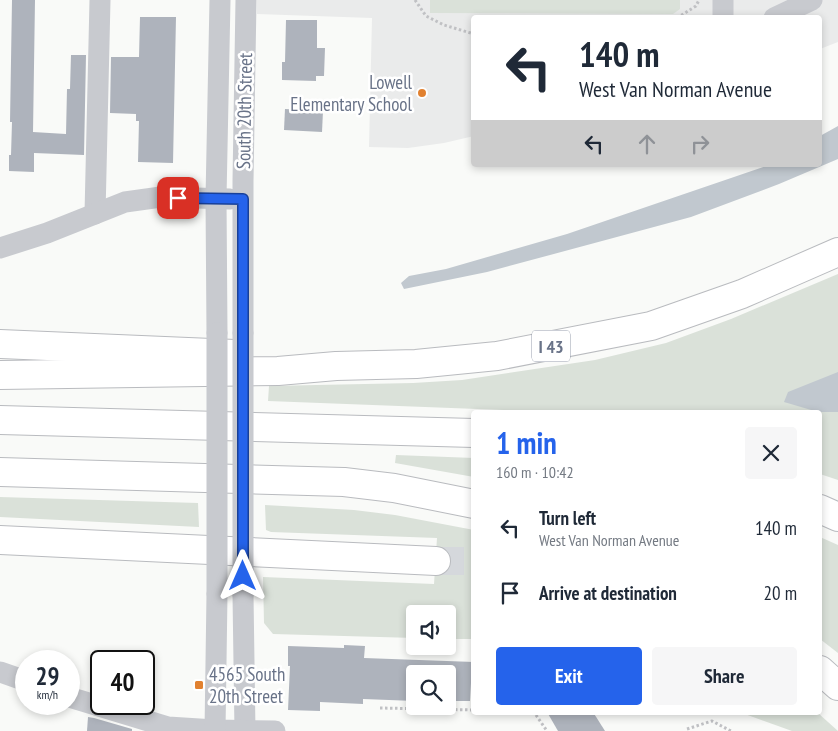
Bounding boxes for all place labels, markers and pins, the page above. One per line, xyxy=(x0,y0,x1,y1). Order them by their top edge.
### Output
place label: Lowell Elementary School xyxy=(290,70,413,116)
marker: Lowell Elementary School xyxy=(416,87,428,99)
pin xyxy=(157,177,199,219)
place label: 4565 South 20th Street xyxy=(209,662,285,708)
marker: 4565 South 20th Street xyxy=(193,679,205,691)

